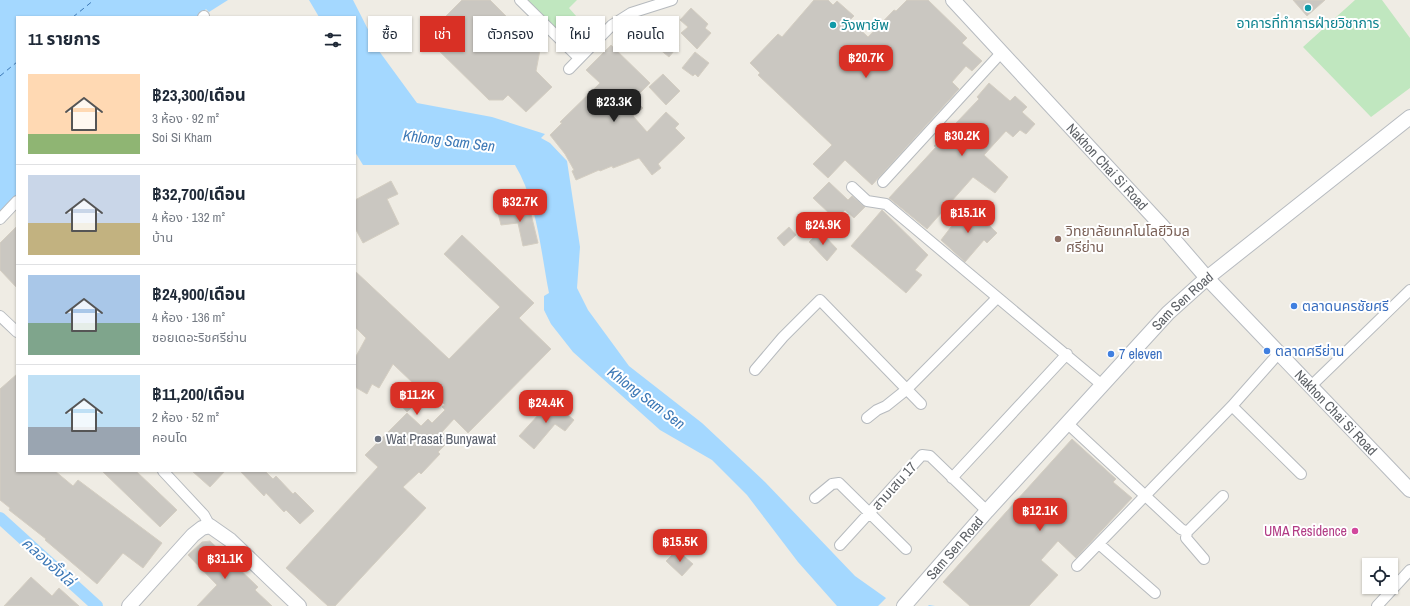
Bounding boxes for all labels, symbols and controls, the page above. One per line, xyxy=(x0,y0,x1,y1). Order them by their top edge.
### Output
marker: อาคารที่ทำการฝ่ายวิชาการ xyxy=(1303,3,1313,13)
place label: อาคารที่ทำการฝ่ายวิชาการ xyxy=(1237,13,1380,32)
chip: ซื้อ xyxy=(368,16,412,52)
chip: เช่า xyxy=(420,16,465,52)
chip: ตัวกรอง xyxy=(473,16,548,52)
chip: ใหม่ xyxy=(556,16,605,52)
chip: คอนโด xyxy=(613,16,679,52)
place label: วังพายัพ xyxy=(841,16,889,34)
marker: วังพายัพ xyxy=(828,20,838,30)
text: 11 รายการ xyxy=(28,27,100,50)
icon: filters xyxy=(322,29,344,51)
pin: ฿20.7K xyxy=(833,45,899,79)
text: ฿20.7K xyxy=(848,49,884,66)
text: ฿23,300/เดือน xyxy=(152,83,246,106)
pin: ฿23.3K xyxy=(581,89,647,123)
icon: home xyxy=(60,90,108,138)
text: ฿23.3K xyxy=(596,93,632,110)
text: 3 ห้อง · 92 m² xyxy=(152,110,219,127)
street label: Nakhon Chai Si Road xyxy=(1063,119,1152,214)
pin: ฿30.2K xyxy=(929,123,995,157)
water label: Khlong Sam Sen xyxy=(402,124,496,157)
text: ฿30.2K xyxy=(944,127,980,144)
text: Soi Si Kham xyxy=(152,129,212,146)
text: ฿32,700/เดือน xyxy=(152,182,246,205)
pin: ฿32.7K xyxy=(487,189,553,223)
icon: home xyxy=(60,191,108,239)
text: ฿32.7K xyxy=(502,193,538,210)
pin: ฿15.1K xyxy=(935,200,1001,234)
text: ฿15.1K xyxy=(950,204,986,221)
text: 4 ห้อง · 132 m² xyxy=(152,209,225,226)
pin: ฿24.9K xyxy=(790,212,856,246)
text: ฿24.9K xyxy=(805,216,841,233)
place label: วิทยาลัยเทคโนโลยีวิมล ศรีย่าน xyxy=(1065,222,1190,256)
text: บ้าน xyxy=(152,229,173,246)
marker: วิทยาลัยเทคโนโลยีวิมล ศรีย่าน xyxy=(1053,234,1063,244)
street label: Sam Sen Road xyxy=(1148,268,1217,334)
text: ฿24,900/เดือน xyxy=(152,282,246,305)
icon: home xyxy=(60,291,108,339)
place label: ตลาดนครชัยศรี xyxy=(1302,297,1389,315)
marker: ตลาดนครชัยศรี xyxy=(1289,301,1299,311)
text: 4 ห้อง · 136 m² xyxy=(152,309,225,326)
text: ซอยเดอะริชศรีย่าน xyxy=(152,329,247,346)
place label: ตลาดศรีย่าน xyxy=(1275,342,1344,360)
place label: 7 eleven xyxy=(1119,345,1162,363)
marker: ตลาดศรีย่าน xyxy=(1262,346,1272,356)
marker: 7 eleven xyxy=(1106,349,1116,359)
water label: Khlong Sam Sen xyxy=(603,361,690,434)
street label: Nakhon Chai Si Road xyxy=(1291,366,1381,459)
text: ฿11,200/เดือน xyxy=(152,382,245,405)
pin: ฿11.2K xyxy=(384,382,450,416)
text: ฿11.2K xyxy=(399,386,435,403)
pin: ฿24.4K xyxy=(513,390,579,424)
icon: home xyxy=(60,391,108,439)
text: ฿24.4K xyxy=(528,394,564,411)
text: 2 ห้อง · 52 m² xyxy=(152,409,219,426)
text: คอนโด xyxy=(152,429,187,446)
place label: Wat Prasat Bunyawat xyxy=(386,430,496,448)
marker: Wat Prasat Bunyawat xyxy=(373,434,383,444)
street label: สามเสน 17 xyxy=(868,458,920,514)
pin: ฿12.1K xyxy=(1007,498,1073,532)
text: ฿12.1K xyxy=(1022,502,1058,519)
street label: Sam Sen Road xyxy=(922,513,987,583)
place label: UMA Residence xyxy=(1264,522,1347,540)
marker: UMA Residence xyxy=(1350,526,1360,536)
pin: ฿15.5K xyxy=(647,529,713,563)
water label: คลองอั๊งโล่ xyxy=(17,532,81,592)
text: ฿15.5K xyxy=(662,533,698,550)
pin: ฿31.1K xyxy=(192,546,258,580)
text: ฿31.1K xyxy=(207,550,243,567)
map controls xyxy=(1362,558,1398,594)
button: locate xyxy=(1362,558,1398,594)

